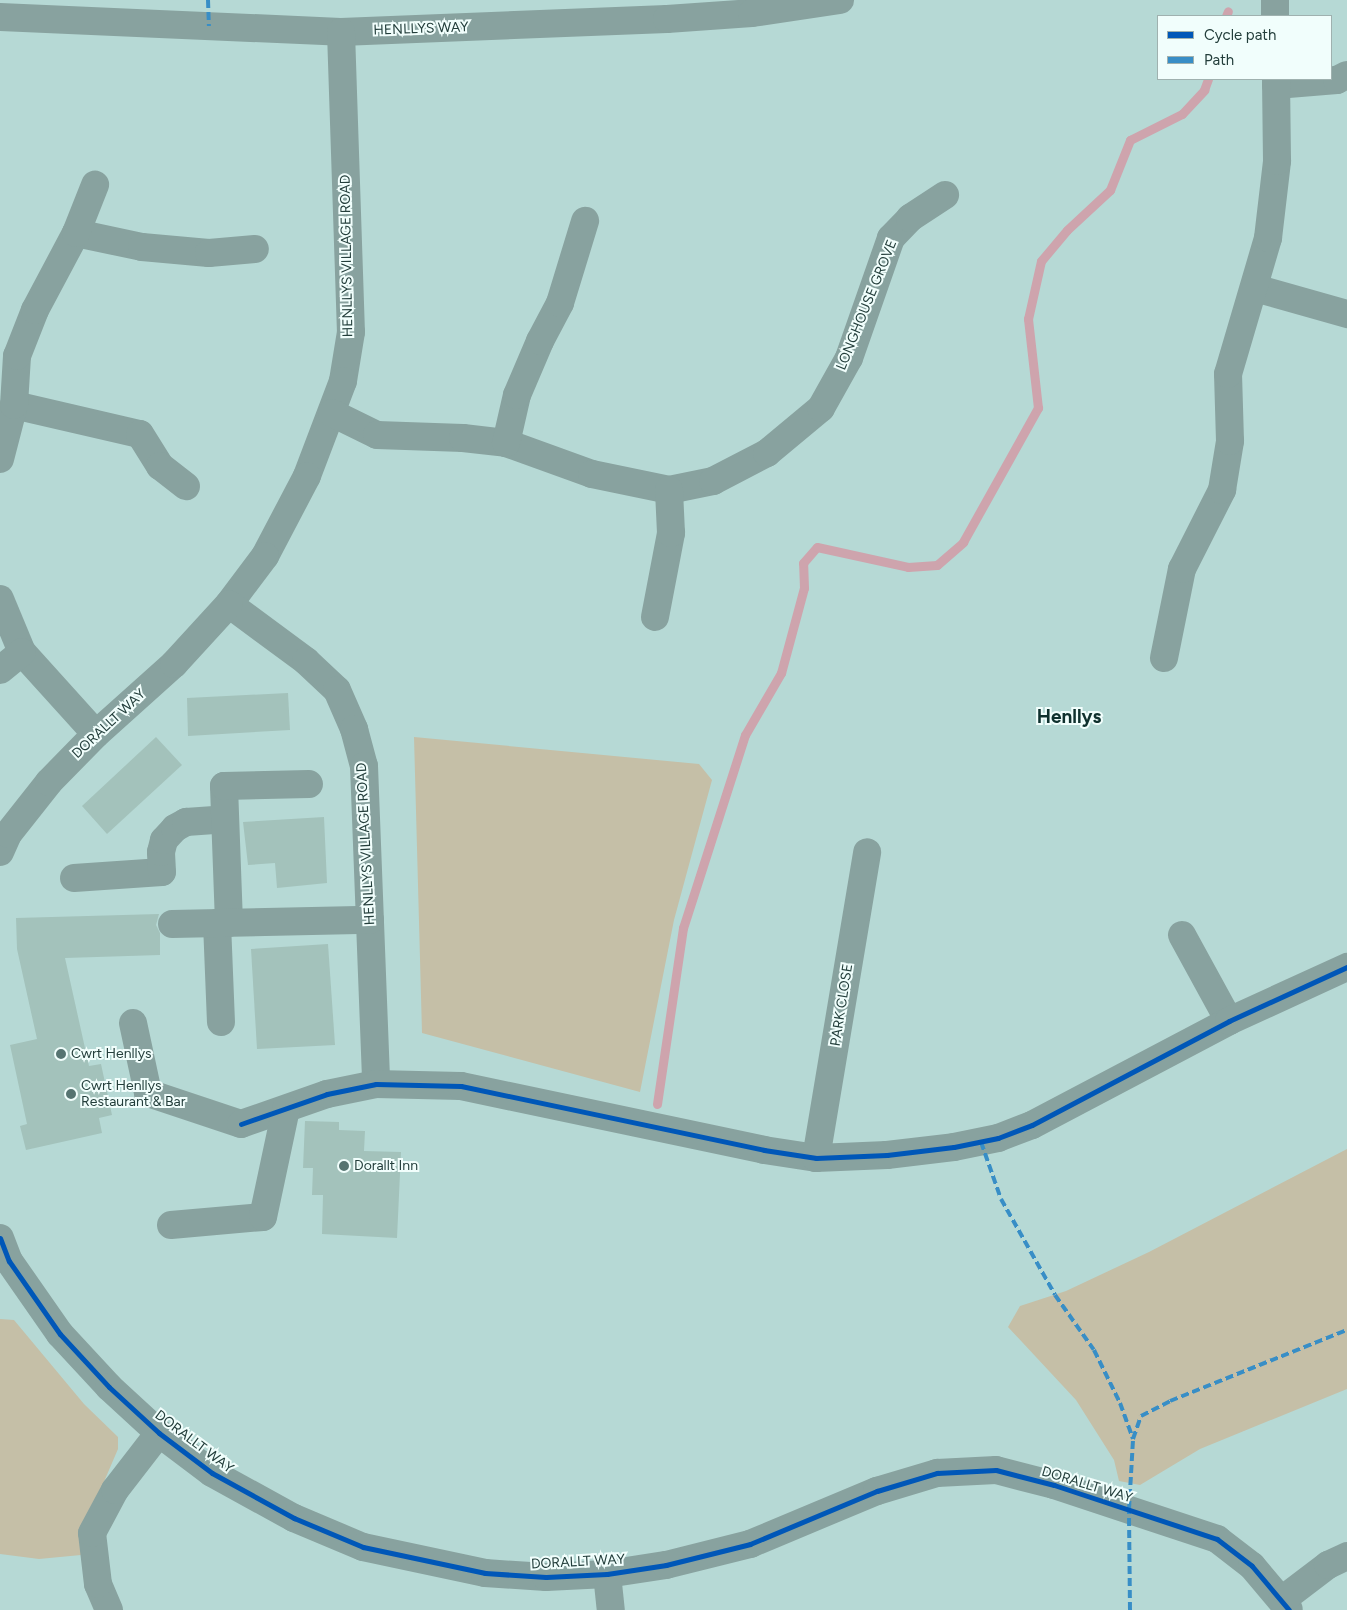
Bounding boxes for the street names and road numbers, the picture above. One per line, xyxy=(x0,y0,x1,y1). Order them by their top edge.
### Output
street label: HENLLYS WAY xyxy=(373,19,469,39)
street label: HENLLYS VILLAGE ROAD xyxy=(337,174,357,338)
street label: LONGHOUSE GROVE xyxy=(833,237,901,373)
street label: DORALLT WAY xyxy=(69,686,149,762)
street label: HENLLYS VILLAGE ROAD xyxy=(353,762,379,926)
street label: PARK CLOSE xyxy=(827,963,857,1047)
street label: DORALLT WAY xyxy=(151,1407,237,1477)
street label: DORALLT WAY xyxy=(1039,1463,1135,1507)
street label: DORALLT WAY xyxy=(531,1551,625,1573)

